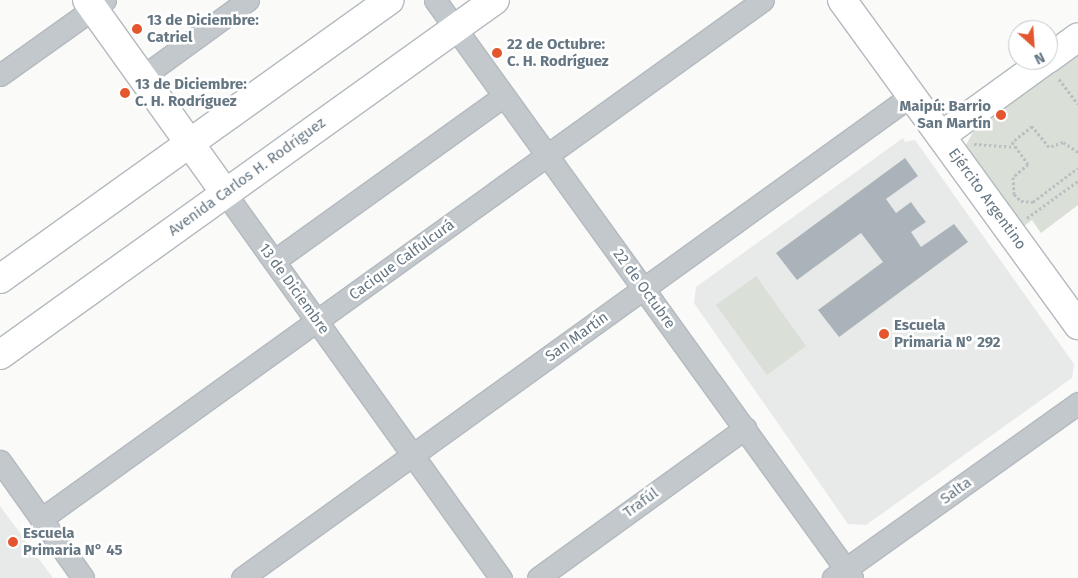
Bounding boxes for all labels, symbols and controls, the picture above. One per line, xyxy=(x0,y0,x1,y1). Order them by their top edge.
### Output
place label: 13 de Diciembre: Catriel xyxy=(147,11,259,46)
north arrow xyxy=(1008,20,1058,70)
marker: 13 de Diciembre: Catriel xyxy=(131,23,143,35)
place label: 22 de Octubre: C. H. Rodríguez xyxy=(507,35,609,70)
marker: 22 de Octubre: C. H. Rodríguez xyxy=(491,47,503,59)
text: N xyxy=(1031,48,1047,68)
place label: 13 de Diciembre: C. H. Rodríguez xyxy=(135,75,247,110)
marker: 13 de Diciembre: C. H. Rodríguez xyxy=(119,87,131,99)
place label: Maipú: Barrio San Martín xyxy=(900,97,991,132)
marker: Maipú: Barrio San Martín xyxy=(995,109,1007,121)
street label: Avenida Carlos H. Rodríguez xyxy=(165,114,329,240)
street label: Ejército Argentino xyxy=(944,145,1030,253)
street label: Cacique Calfulcurá xyxy=(346,216,458,304)
street label: 13 de Diciembre xyxy=(255,240,333,338)
street label: 22 de Octubre xyxy=(609,246,679,332)
street label: San Martín xyxy=(542,308,612,366)
place label: Escuela Primaria N° 292 xyxy=(894,316,1001,351)
marker: Escuela Primaria N° 292 xyxy=(878,328,890,340)
street label: Salta xyxy=(937,474,975,508)
street label: Trafúl xyxy=(620,484,662,522)
place label: Escuela Primaria N° 45 xyxy=(23,524,123,559)
marker: Escuela Primaria N° 45 xyxy=(7,536,19,548)

